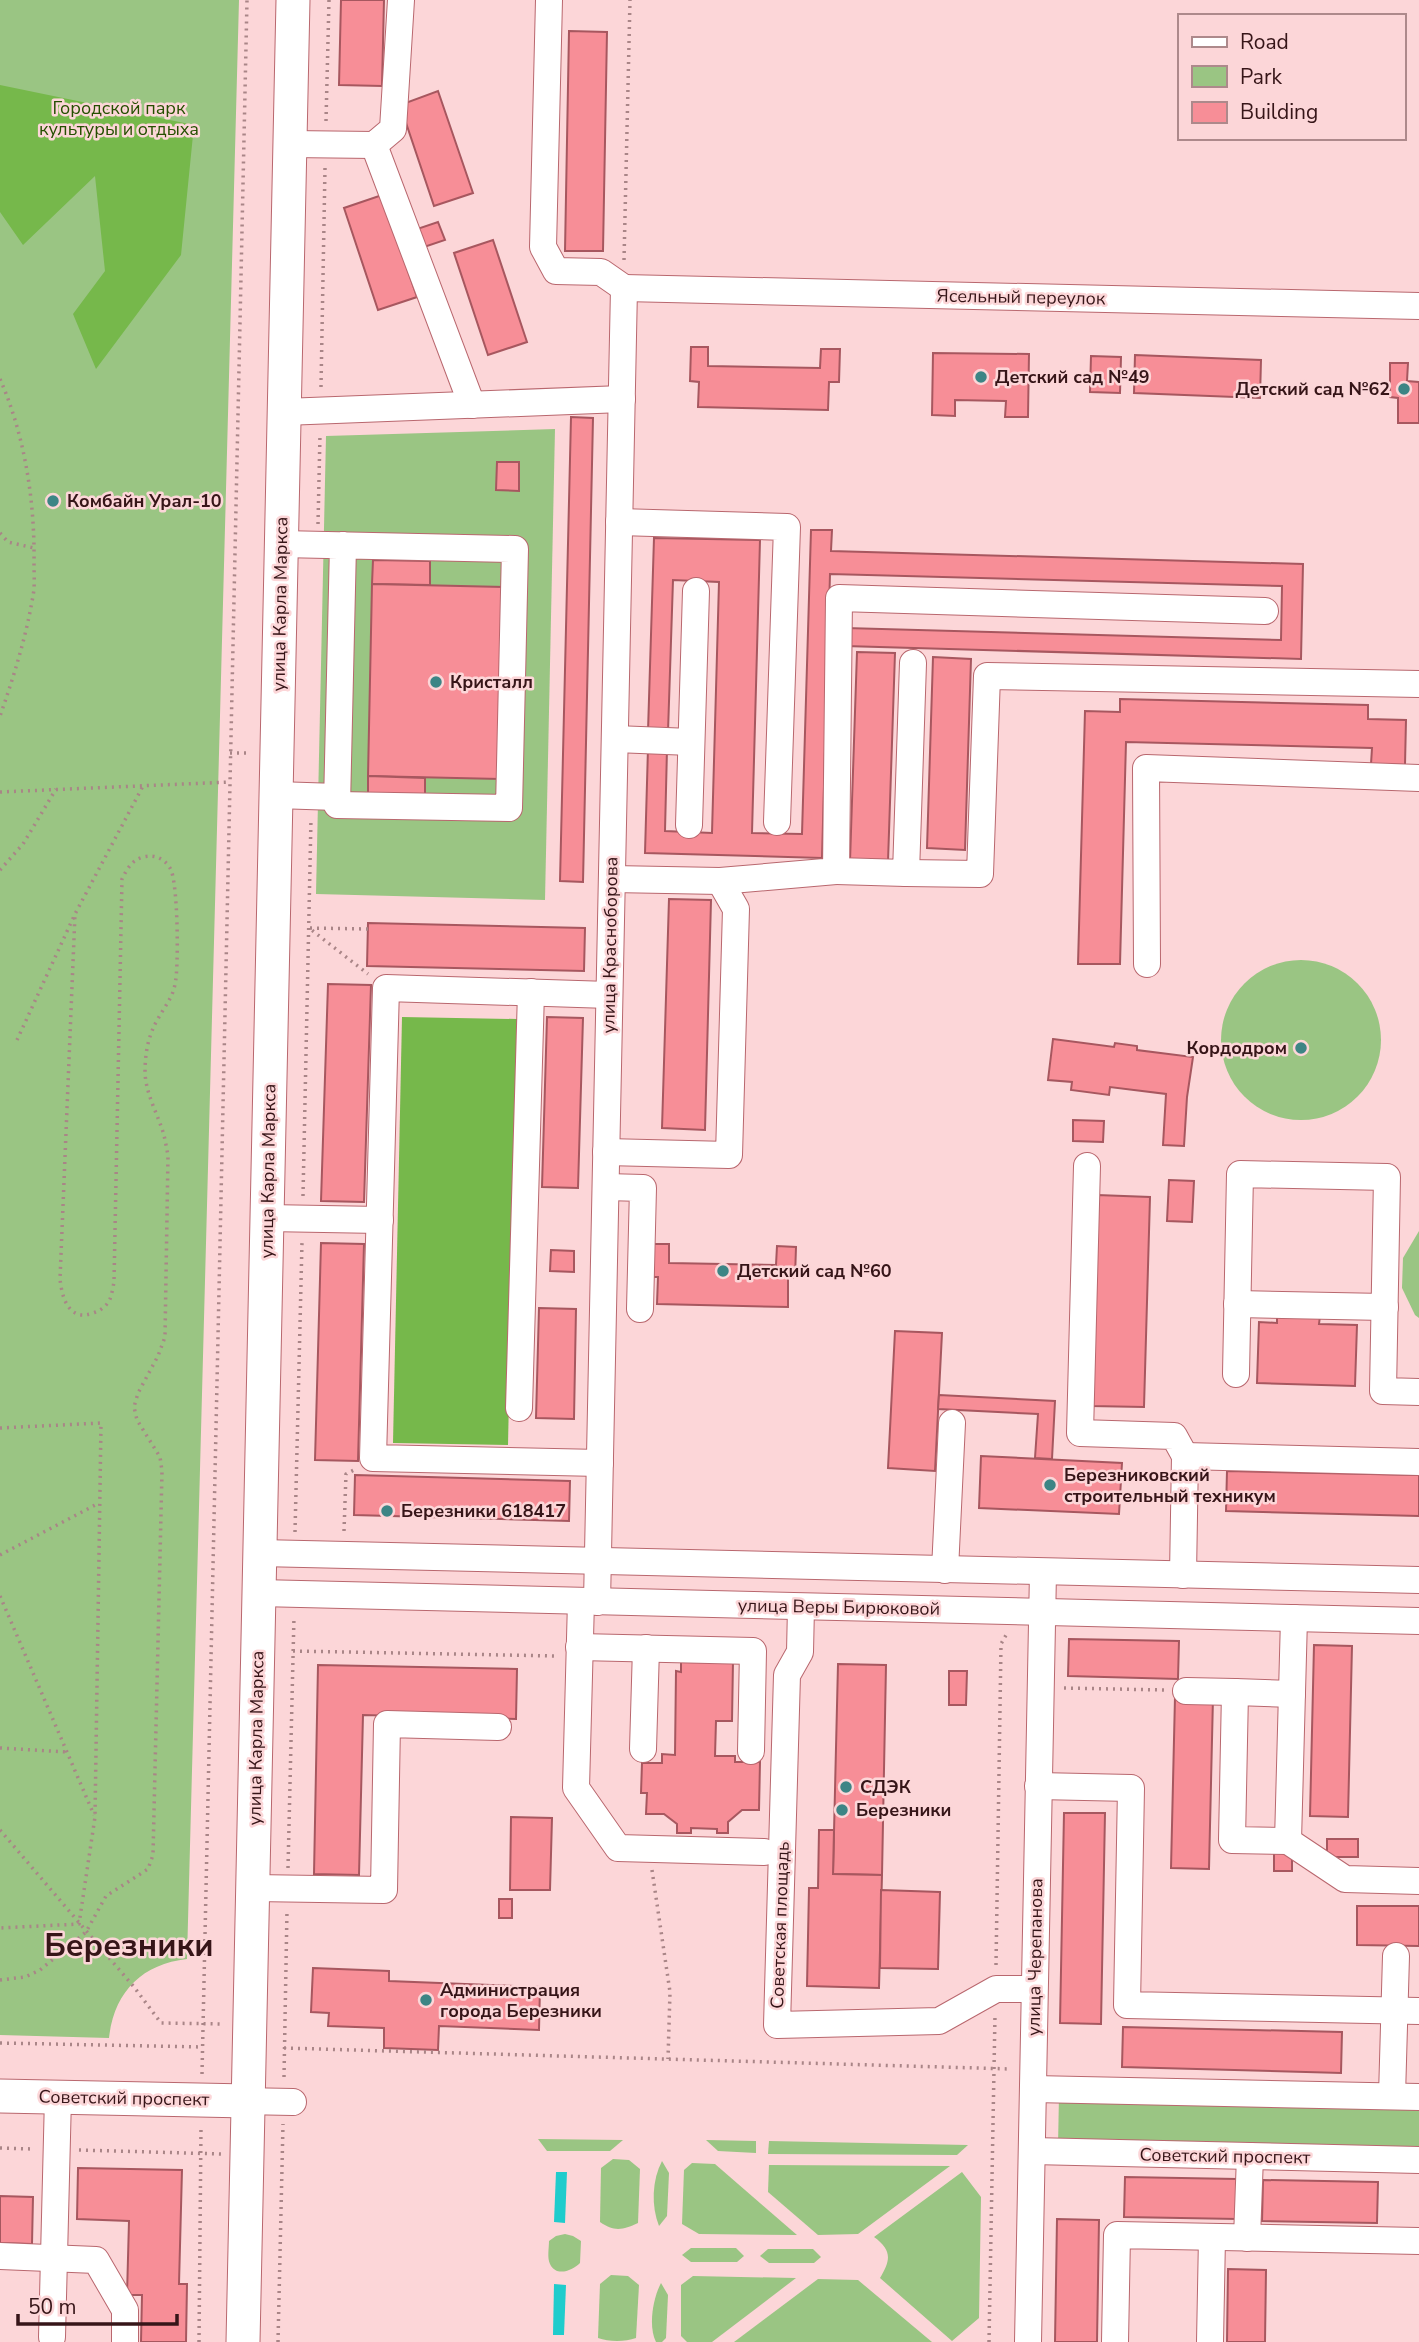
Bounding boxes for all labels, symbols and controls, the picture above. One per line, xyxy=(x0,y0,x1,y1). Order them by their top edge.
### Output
legend xyxy=(1178,14,1405,140)
text: Road xyxy=(1240,28,1289,56)
text: Park xyxy=(1240,63,1282,91)
park label: Городской парк культуры и отдыха xyxy=(39,96,199,141)
text: Building xyxy=(1240,98,1318,126)
street label: Ясельный переулок xyxy=(936,284,1106,310)
place label: Детский сад №49 xyxy=(995,365,1150,389)
marker: Детский сад №49 xyxy=(973,369,989,385)
place label: Детский сад №62 xyxy=(1235,377,1390,401)
marker: Детский сад №62 xyxy=(1396,381,1412,397)
place label: Комбайн Урал-10 xyxy=(67,489,222,513)
marker: Комбайн Урал-10 xyxy=(45,493,61,509)
street label: улица Карла Маркса xyxy=(266,516,294,692)
place label: Кристалл xyxy=(450,670,533,694)
marker: Кристалл xyxy=(428,674,444,690)
street label: улица Красноборова xyxy=(596,856,624,1034)
place label: Кордодром xyxy=(1186,1036,1287,1060)
marker: Кордодром xyxy=(1293,1040,1309,1056)
street label: улица Карла Маркса xyxy=(254,1083,282,1259)
place label: Детский сад №60 xyxy=(737,1259,892,1283)
marker: Детский сад №60 xyxy=(715,1263,731,1279)
place label: Березниковский строительный техникум xyxy=(1064,1463,1276,1508)
marker: Березниковский строительный техникум xyxy=(1042,1477,1058,1493)
place label: Березники 618417 xyxy=(401,1499,566,1523)
marker: Березники 618417 xyxy=(379,1503,395,1519)
street label: улица Веры Бирюковой xyxy=(738,1593,940,1621)
street label: улица Карла Маркса xyxy=(242,1650,270,1826)
place label: СДЭК xyxy=(860,1775,912,1799)
marker: СДЭК xyxy=(838,1779,854,1795)
place label: Березники xyxy=(856,1798,951,1822)
marker: Березники xyxy=(834,1802,850,1818)
street label: Советская площадь xyxy=(765,1841,795,2009)
street label: улица Черепанова xyxy=(1022,1878,1048,2036)
district label: Березники xyxy=(44,1924,214,1967)
place label: Администрация города Березники xyxy=(440,1978,602,2023)
marker: Администрация города Березники xyxy=(418,1992,434,2008)
street label: Советский проспект xyxy=(38,2085,210,2111)
street label: Советский проспект xyxy=(1139,2143,1311,2169)
scale bar xyxy=(18,2282,177,2326)
text: 50 m xyxy=(28,2293,77,2321)

